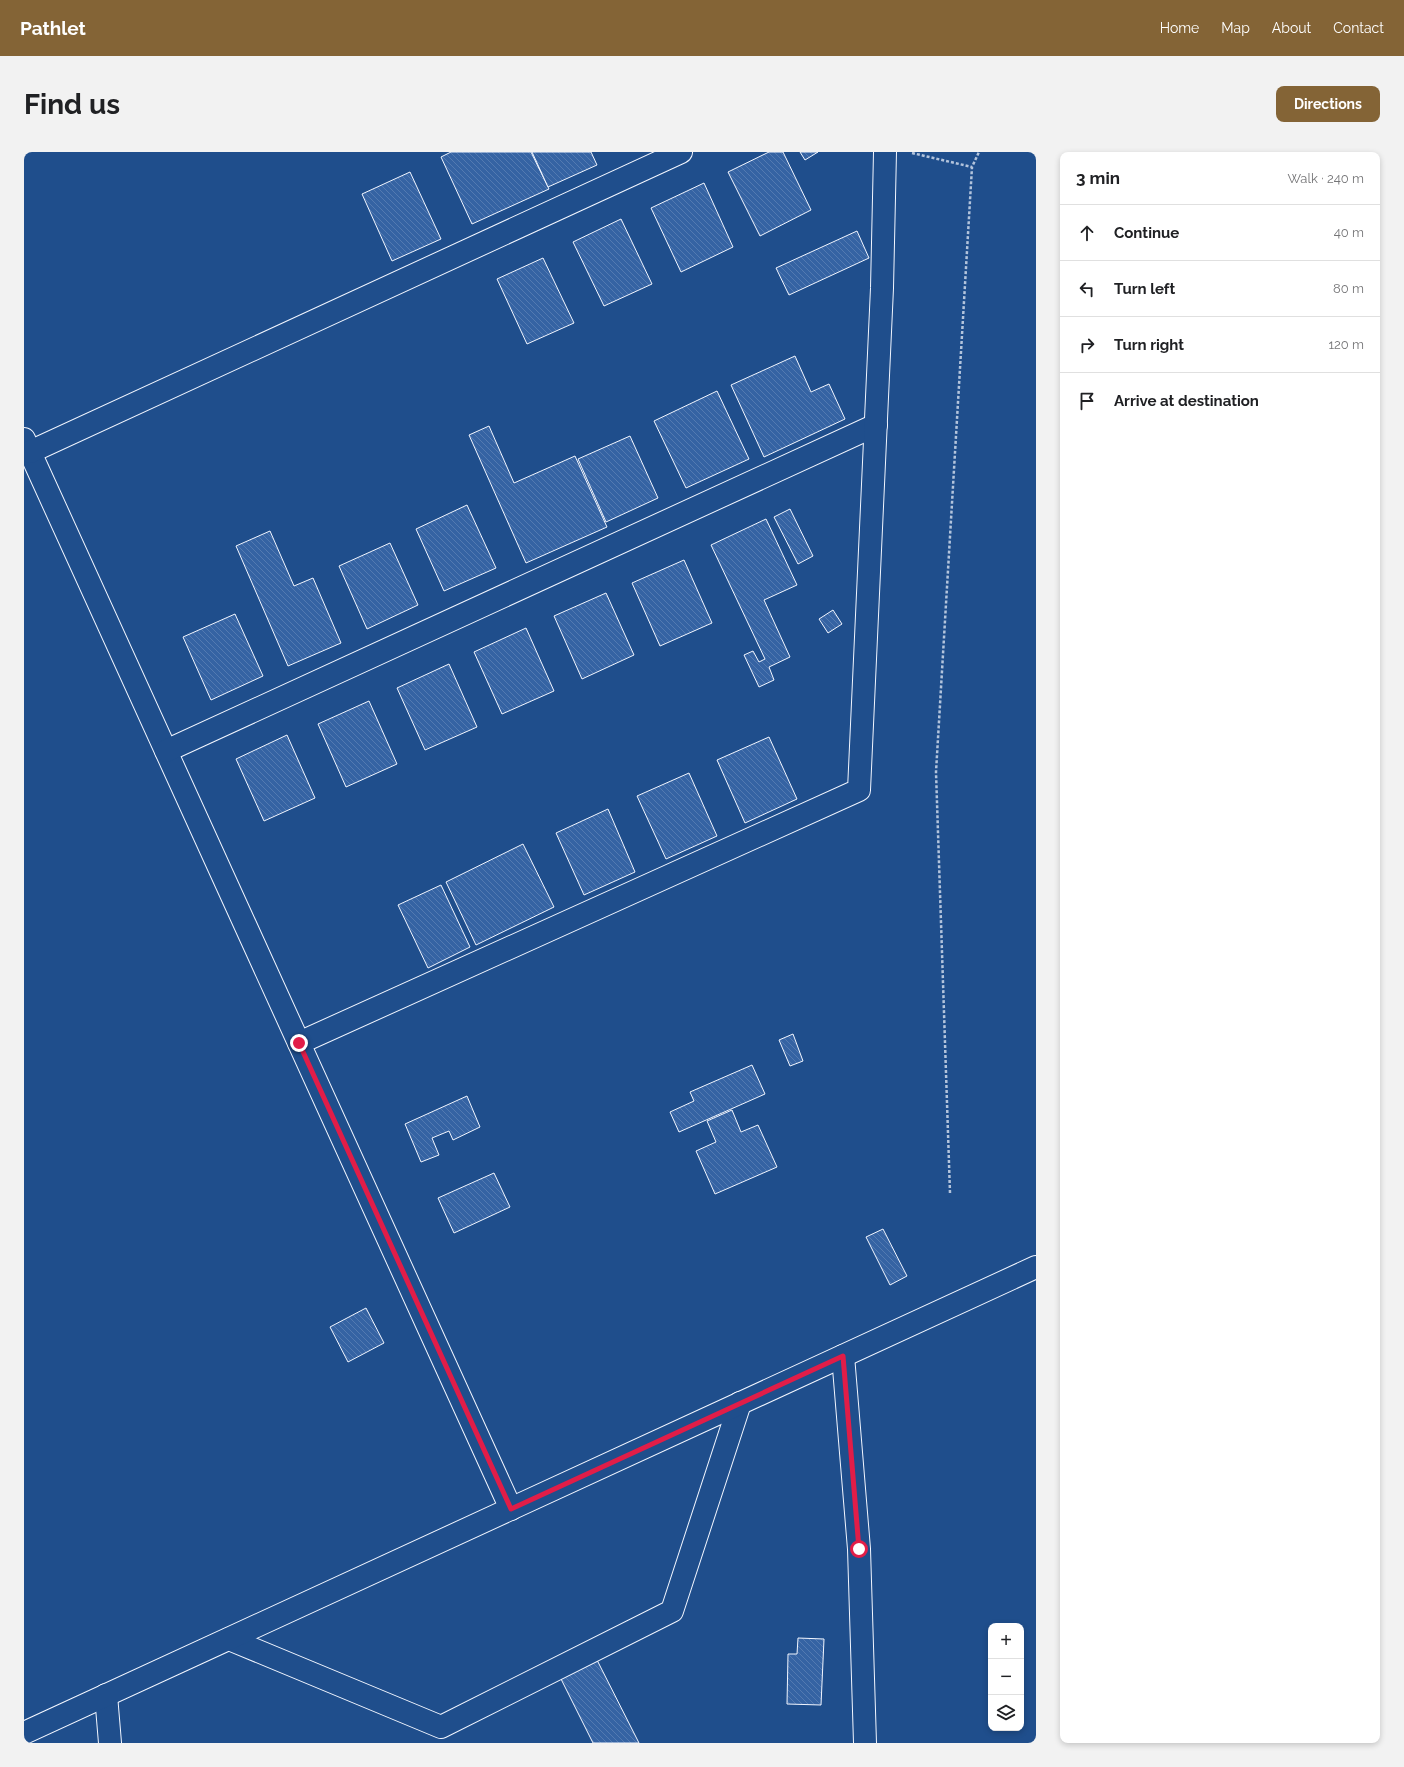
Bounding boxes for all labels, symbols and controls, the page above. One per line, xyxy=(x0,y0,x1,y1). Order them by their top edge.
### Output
text: Pathlet xyxy=(20,17,86,39)
text: Home xyxy=(1160,20,1199,36)
text: Map xyxy=(1221,20,1250,36)
text: About xyxy=(1272,20,1311,36)
text: Contact xyxy=(1333,20,1384,36)
button: Directions xyxy=(1276,86,1380,122)
text: Find us xyxy=(24,88,120,121)
text: 3 min xyxy=(1076,168,1120,188)
text: Walk · 240 m xyxy=(1287,171,1364,186)
icon: ahead xyxy=(1076,222,1098,244)
text: Continue xyxy=(1114,224,1179,242)
text: 40 m xyxy=(1334,225,1364,240)
icon: left xyxy=(1076,278,1098,300)
text: Turn left xyxy=(1114,280,1175,298)
text: 80 m xyxy=(1333,281,1364,296)
icon: right xyxy=(1076,334,1098,356)
text: Turn right xyxy=(1114,336,1184,354)
text: 120 m xyxy=(1328,337,1364,352)
icon: arrive xyxy=(1076,390,1098,412)
text: Arrive at destination xyxy=(1114,392,1259,410)
route end xyxy=(290,1034,308,1052)
route start xyxy=(850,1540,868,1558)
map controls xyxy=(988,1623,1024,1731)
button: + xyxy=(988,1623,1024,1659)
button: − xyxy=(988,1659,1024,1695)
button: layers xyxy=(988,1695,1024,1731)

